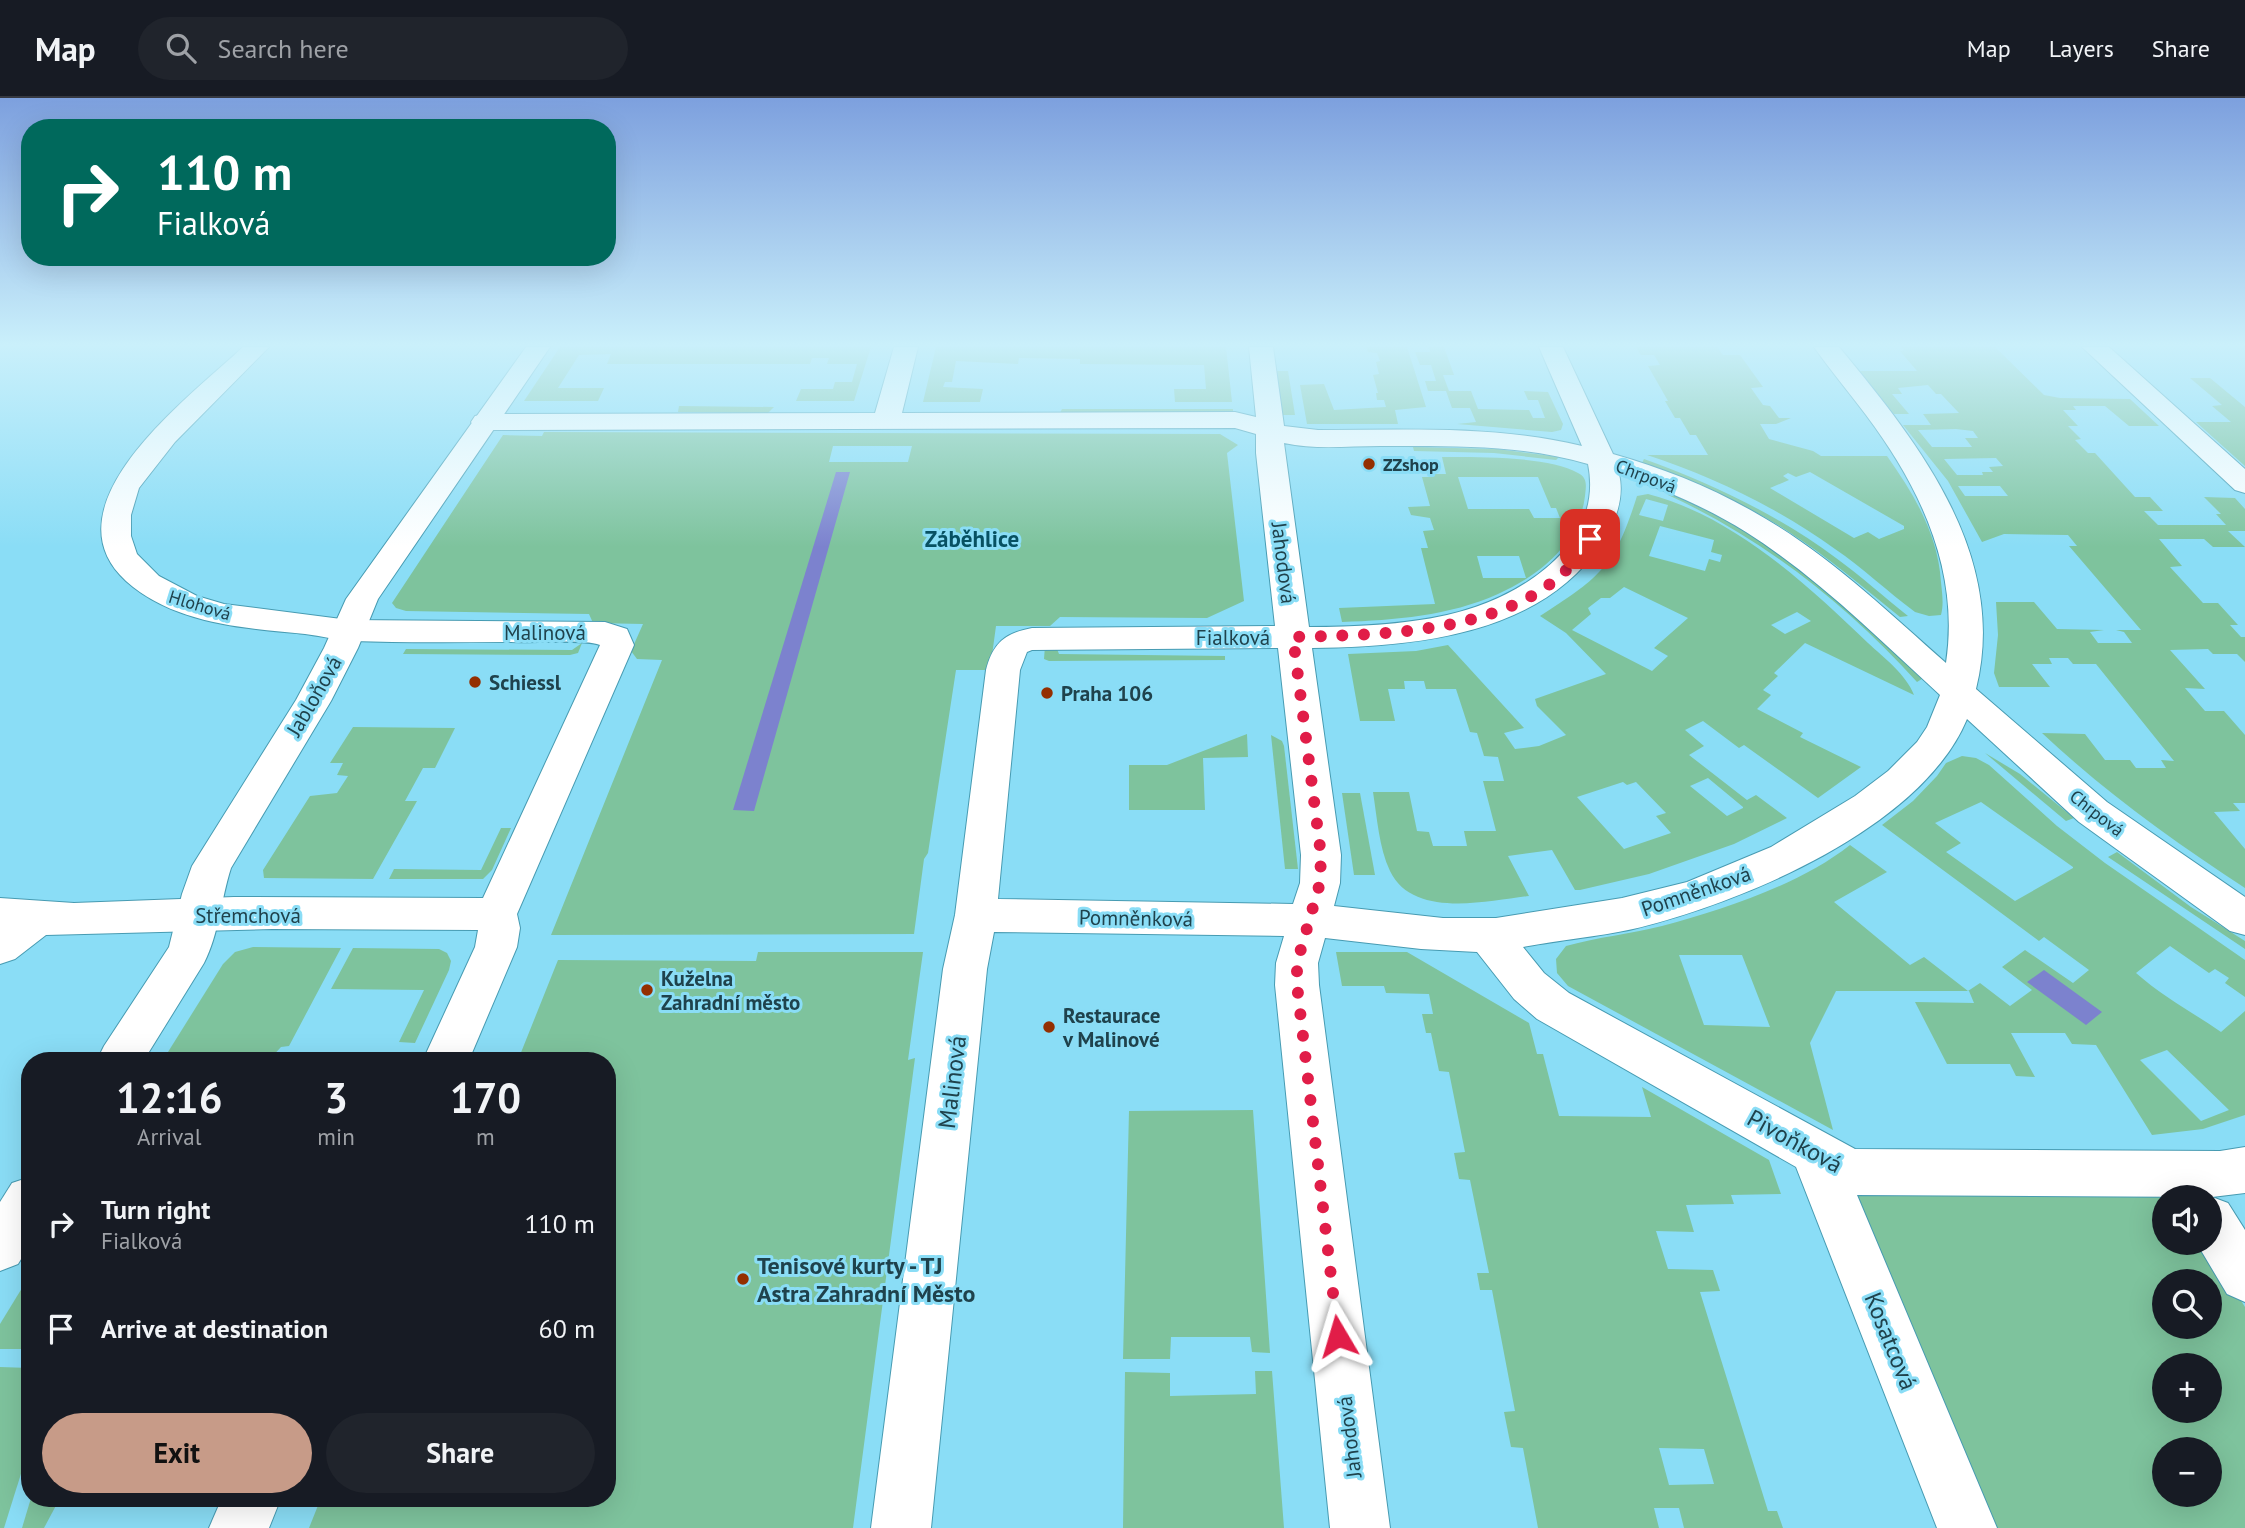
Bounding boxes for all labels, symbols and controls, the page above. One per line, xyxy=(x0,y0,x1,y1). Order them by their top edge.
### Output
search box xyxy=(138,17,628,80)
text: Map xyxy=(35,27,96,70)
icon: search xyxy=(162,29,200,67)
text: Search here xyxy=(218,32,349,65)
text: Map xyxy=(1967,33,2011,64)
text: Layers xyxy=(2049,33,2114,64)
text: Share xyxy=(2152,33,2210,64)
text: 110 m xyxy=(157,140,292,204)
icon: right xyxy=(42,147,133,238)
text: Fialková xyxy=(157,202,270,244)
place label: ZZshop xyxy=(1383,453,1439,476)
street label: Chrpová xyxy=(1612,454,1680,498)
marker: ZZshop xyxy=(1361,456,1377,472)
pin xyxy=(1560,509,1620,569)
street label: Jahodová xyxy=(1265,520,1302,605)
icon: arrive xyxy=(1571,520,1609,558)
district label: Záběhlice xyxy=(925,524,1019,553)
street label: Hlohová xyxy=(166,585,234,625)
street label: Malinová xyxy=(504,619,586,646)
street label: Fialková xyxy=(1196,624,1270,651)
street label: Jabloňová xyxy=(280,651,348,742)
place label: Schiessl xyxy=(489,669,562,696)
marker: Schiessl xyxy=(467,674,483,690)
place label: Praha 106 xyxy=(1061,680,1153,707)
marker: Praha 106 xyxy=(1039,685,1055,701)
street label: Chrpová xyxy=(2065,785,2129,841)
street label: Pomněnková xyxy=(1638,860,1754,922)
street label: Střemchová xyxy=(195,902,301,929)
street label: Pomněnková xyxy=(1079,904,1193,932)
place label: Kuželna Zahradní město xyxy=(661,965,800,1016)
marker: Kuželna Zahradní město xyxy=(639,982,655,998)
place label: Restaurace v Malinové xyxy=(1062,1002,1160,1053)
marker: Restaurace v Malinové xyxy=(1041,1019,1057,1035)
street label: Malinová xyxy=(931,1034,973,1130)
text: 12:16 xyxy=(116,1070,222,1125)
text: 3 xyxy=(324,1070,348,1125)
text: 170 xyxy=(450,1070,521,1125)
street label: Pivoňková xyxy=(1742,1102,1848,1180)
text: Arrival xyxy=(137,1122,201,1151)
text: min xyxy=(317,1122,355,1151)
text: m xyxy=(476,1122,495,1151)
map controls xyxy=(2152,1185,2222,1507)
button: sound xyxy=(2152,1185,2222,1255)
text: Turn right xyxy=(101,1193,210,1226)
icon: right xyxy=(42,1205,80,1243)
text: 110 m xyxy=(524,1207,595,1240)
text: Fialková xyxy=(101,1226,182,1255)
place label: Tenisové kurty - TJ Astra Zahradní Město xyxy=(757,1250,975,1309)
button: search xyxy=(2152,1269,2222,1339)
marker: Tenisové kurty - TJ Astra Zahradní Město xyxy=(735,1271,751,1287)
street label: Kosatcová xyxy=(1857,1288,1925,1394)
position arrow xyxy=(1301,1299,1375,1373)
icon: arrive xyxy=(42,1310,80,1348)
text: Arrive at destination xyxy=(101,1312,328,1345)
text: 60 m xyxy=(539,1312,595,1345)
button: + xyxy=(2152,1353,2222,1423)
street label: Jahodová xyxy=(1331,1395,1368,1480)
button: Exit xyxy=(42,1413,312,1493)
button: Share xyxy=(326,1413,595,1493)
button: − xyxy=(2152,1437,2222,1507)

